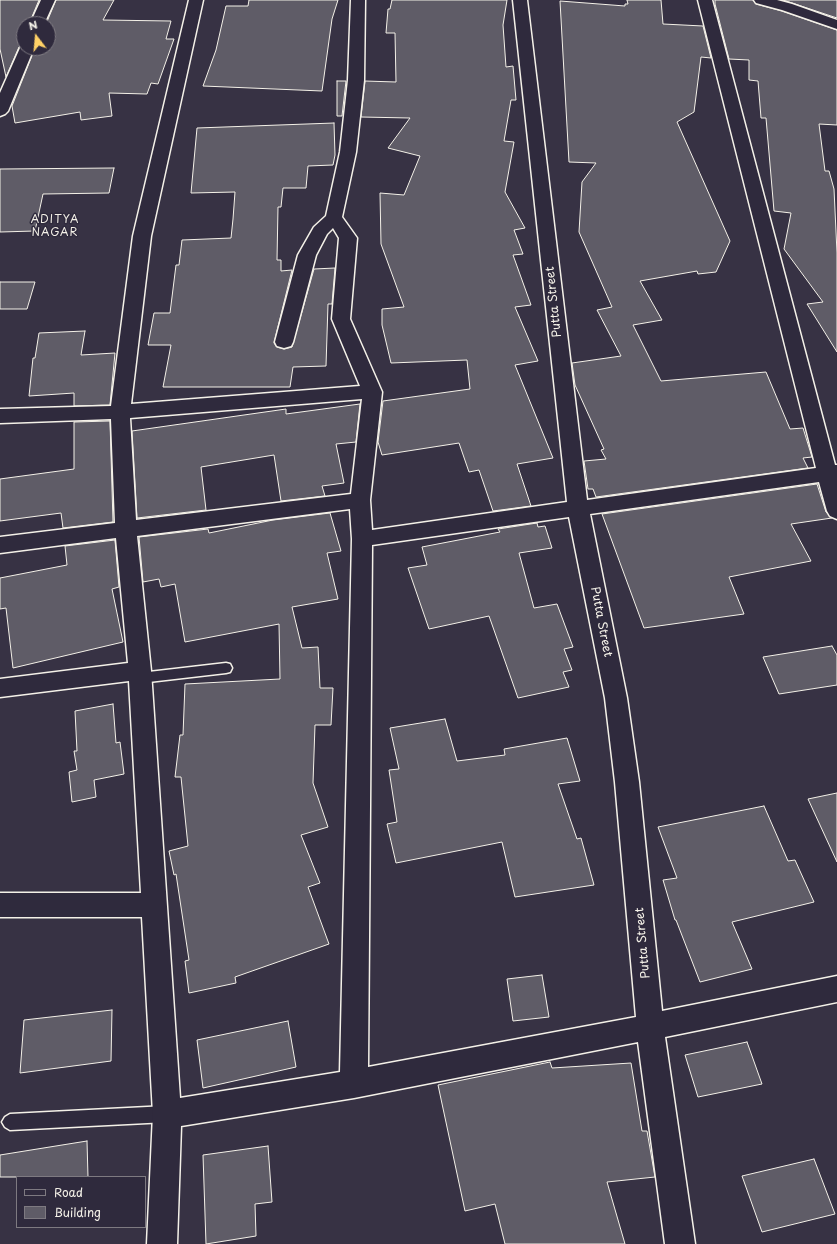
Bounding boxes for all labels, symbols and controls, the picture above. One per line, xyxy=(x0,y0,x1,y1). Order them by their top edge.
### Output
north arrow xyxy=(16,16,56,56)
text: N xyxy=(26,16,39,34)
district label: ADITYA NAGAR xyxy=(30,213,80,239)
street label: Putta Street xyxy=(543,266,565,338)
street label: Putta Street xyxy=(587,586,615,658)
street label: Putta Street xyxy=(633,907,653,979)
legend xyxy=(16,1176,146,1228)
text: Road xyxy=(54,1183,83,1201)
text: Building xyxy=(54,1203,101,1221)

